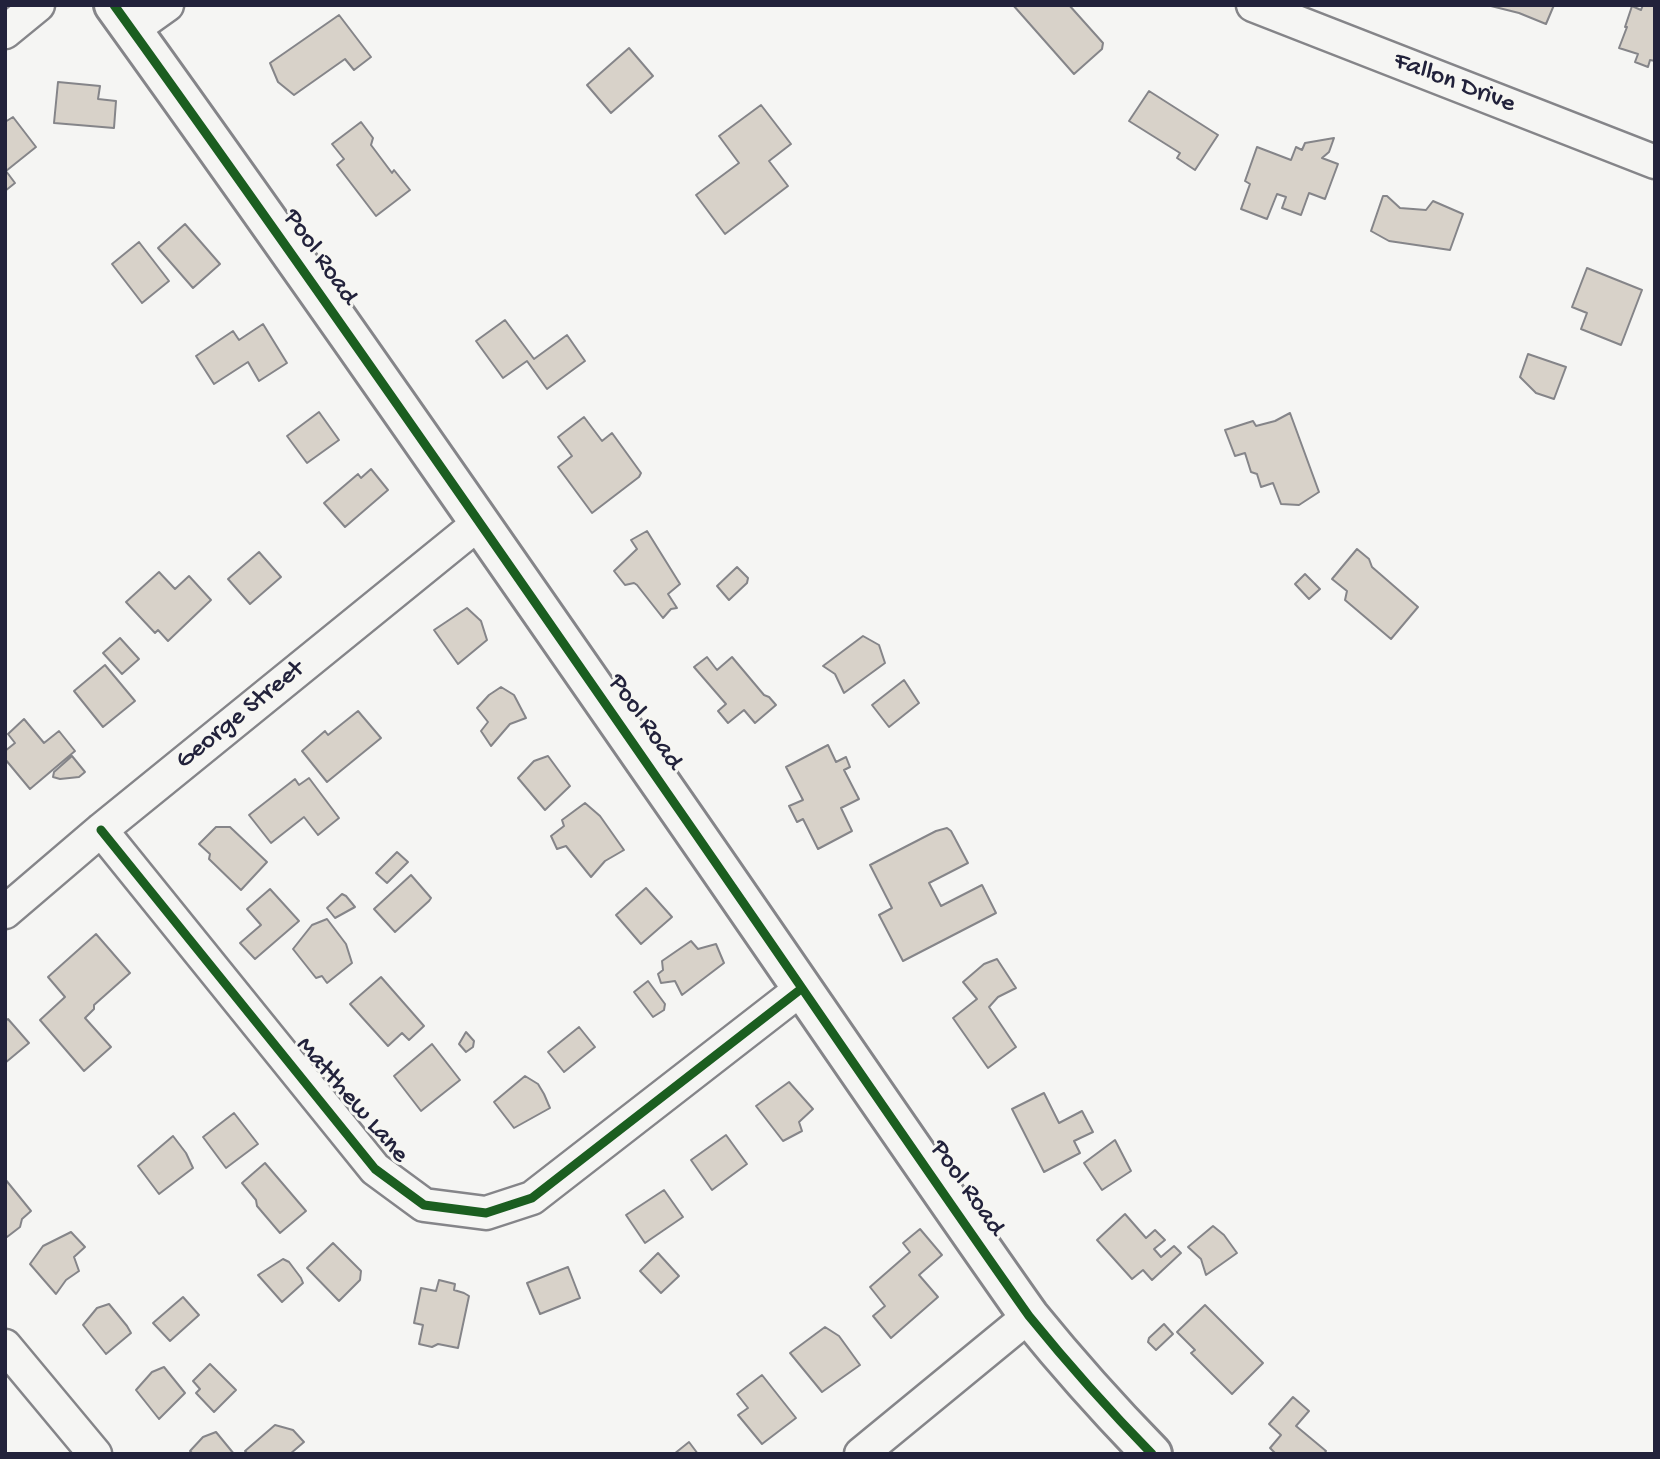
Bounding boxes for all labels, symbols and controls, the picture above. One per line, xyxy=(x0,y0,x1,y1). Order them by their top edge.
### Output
street label: Fallon Drive xyxy=(1389,47,1519,121)
street label: Pool Road xyxy=(275,204,363,312)
street label: George Street xyxy=(170,655,312,777)
street label: Pool Road xyxy=(600,669,688,777)
street label: Matthew Lane xyxy=(288,1031,414,1171)
street label: Pool Road xyxy=(922,1135,1010,1243)

